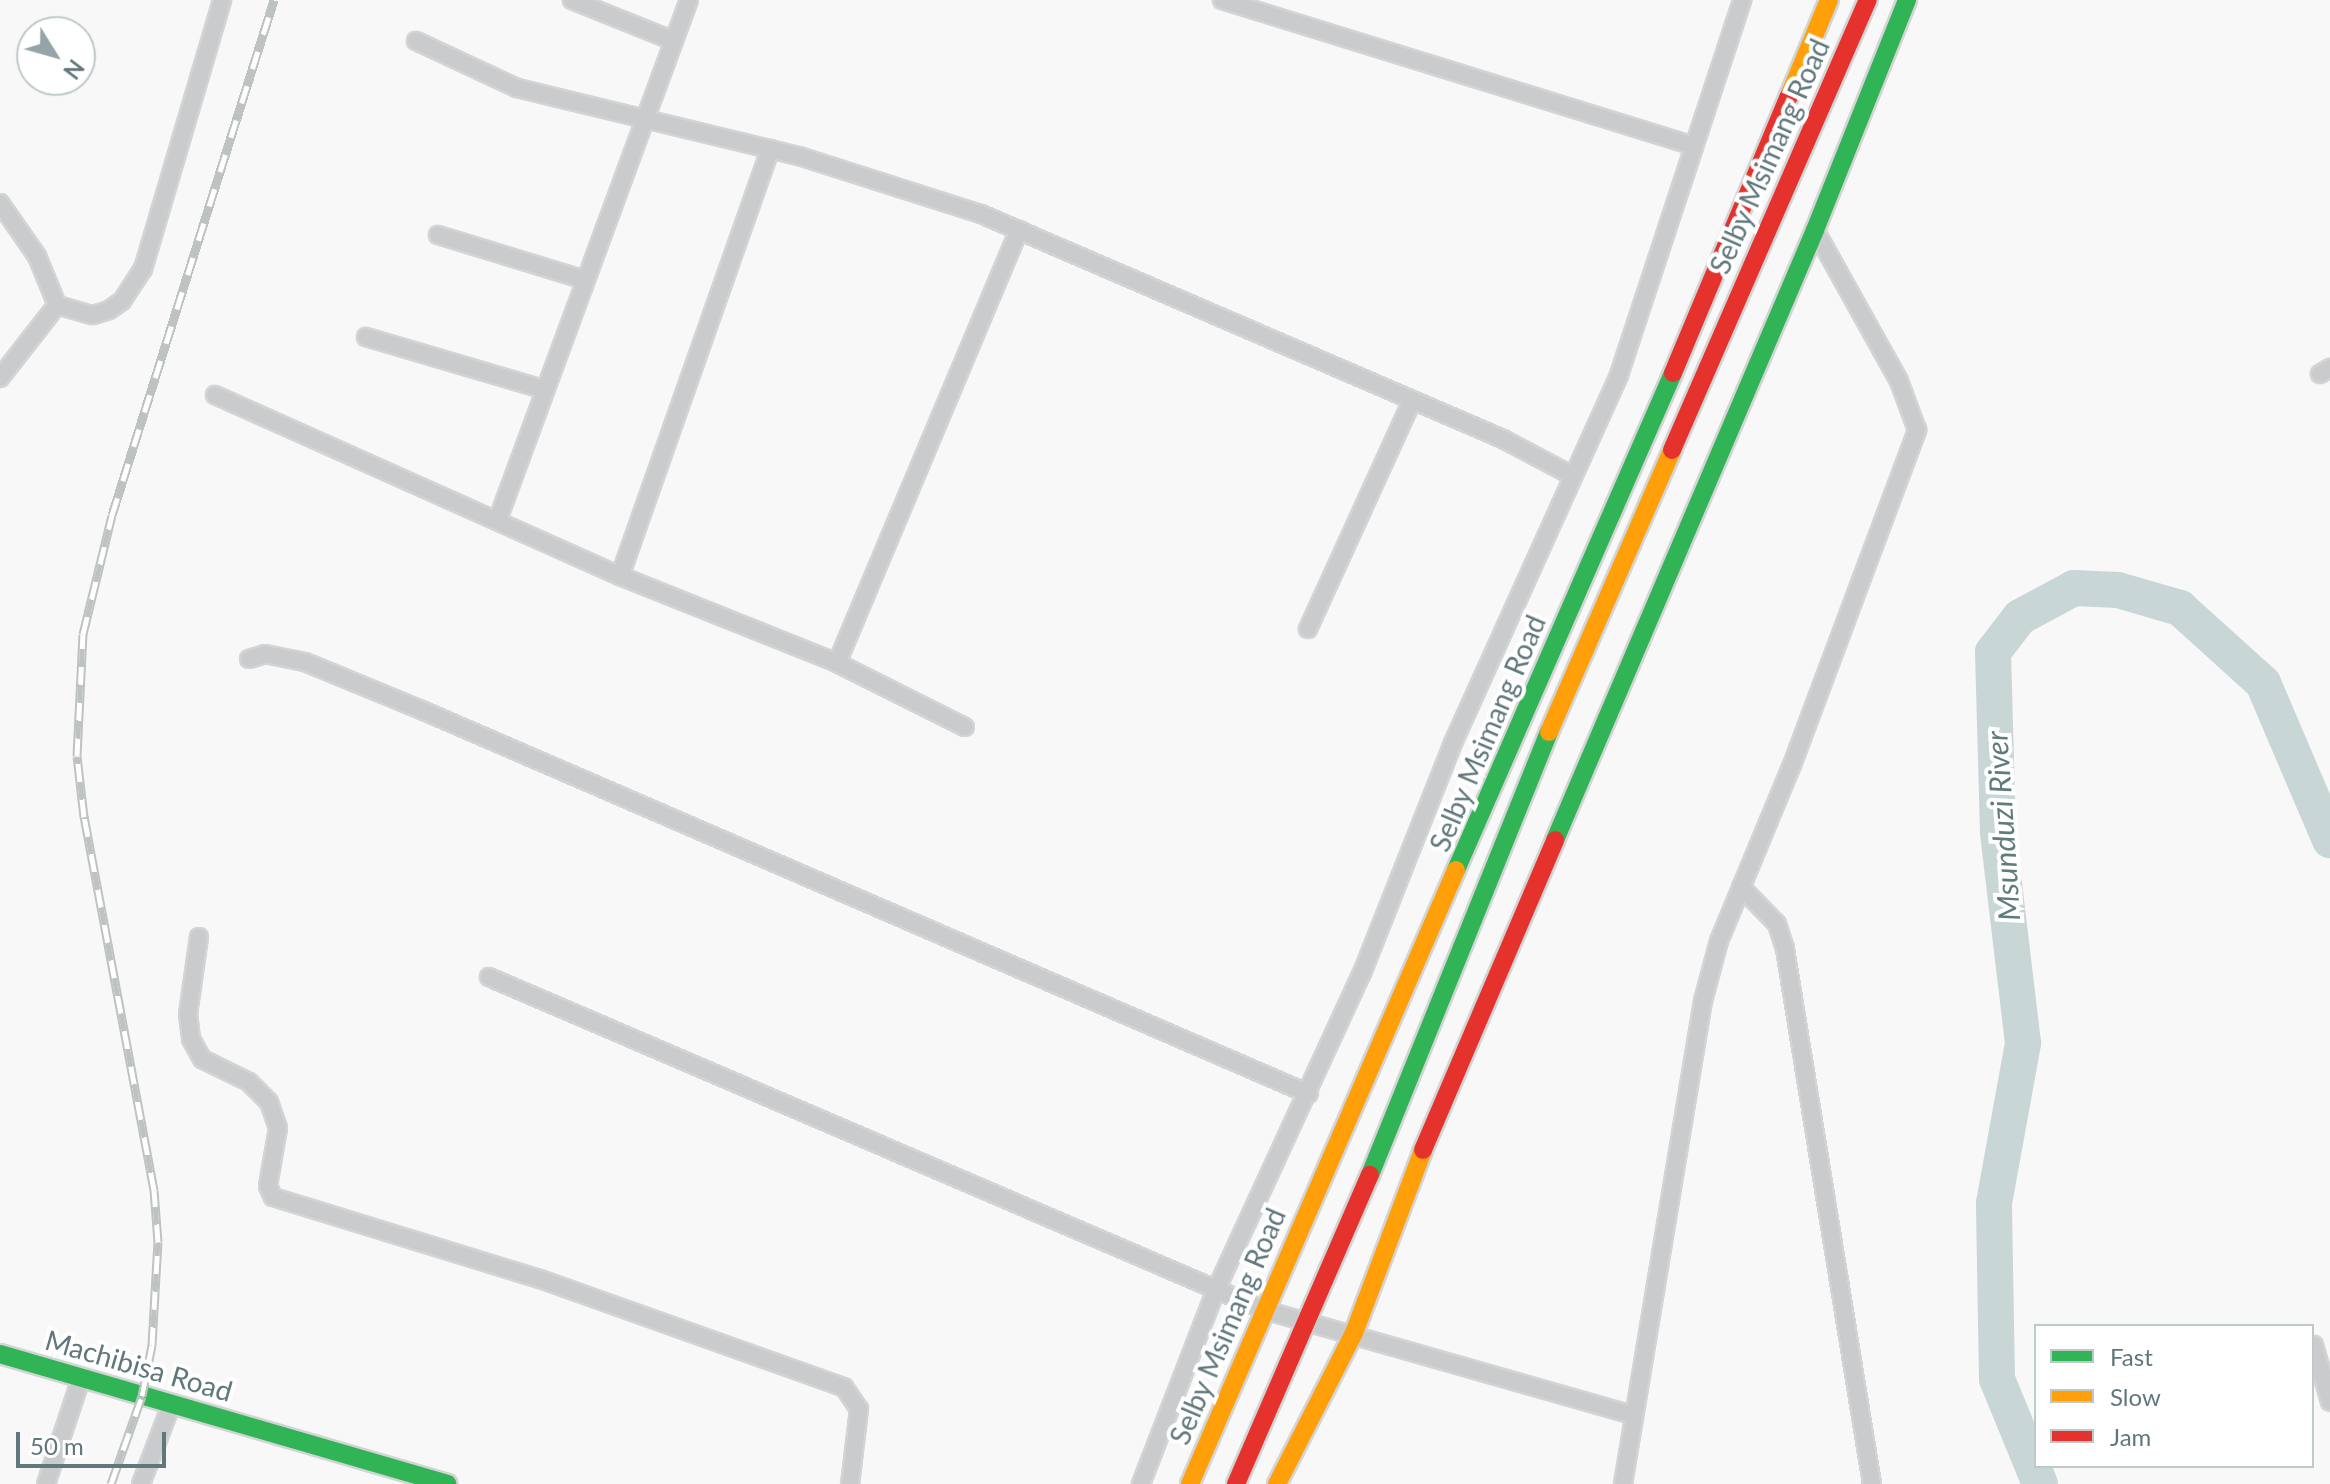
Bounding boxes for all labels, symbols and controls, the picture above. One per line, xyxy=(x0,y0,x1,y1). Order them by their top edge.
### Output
north arrow xyxy=(16,16,96,96)
street label: Selby Msimang Road xyxy=(1702,33,1836,279)
text: N xyxy=(58,55,90,84)
street label: Selby Msimang Road xyxy=(1422,609,1552,857)
water label: Msunduzi River xyxy=(1977,730,2027,922)
street label: Selby Msimang Road xyxy=(1162,1202,1292,1450)
street label: Machibisa Road xyxy=(42,1322,236,1408)
legend xyxy=(2034,1324,2314,1468)
text: Fast xyxy=(2110,1342,2153,1371)
text: Slow xyxy=(2110,1382,2161,1411)
scale bar xyxy=(20,1416,170,1466)
text: Jam xyxy=(2110,1422,2151,1451)
text: 50 m xyxy=(30,1431,84,1460)

